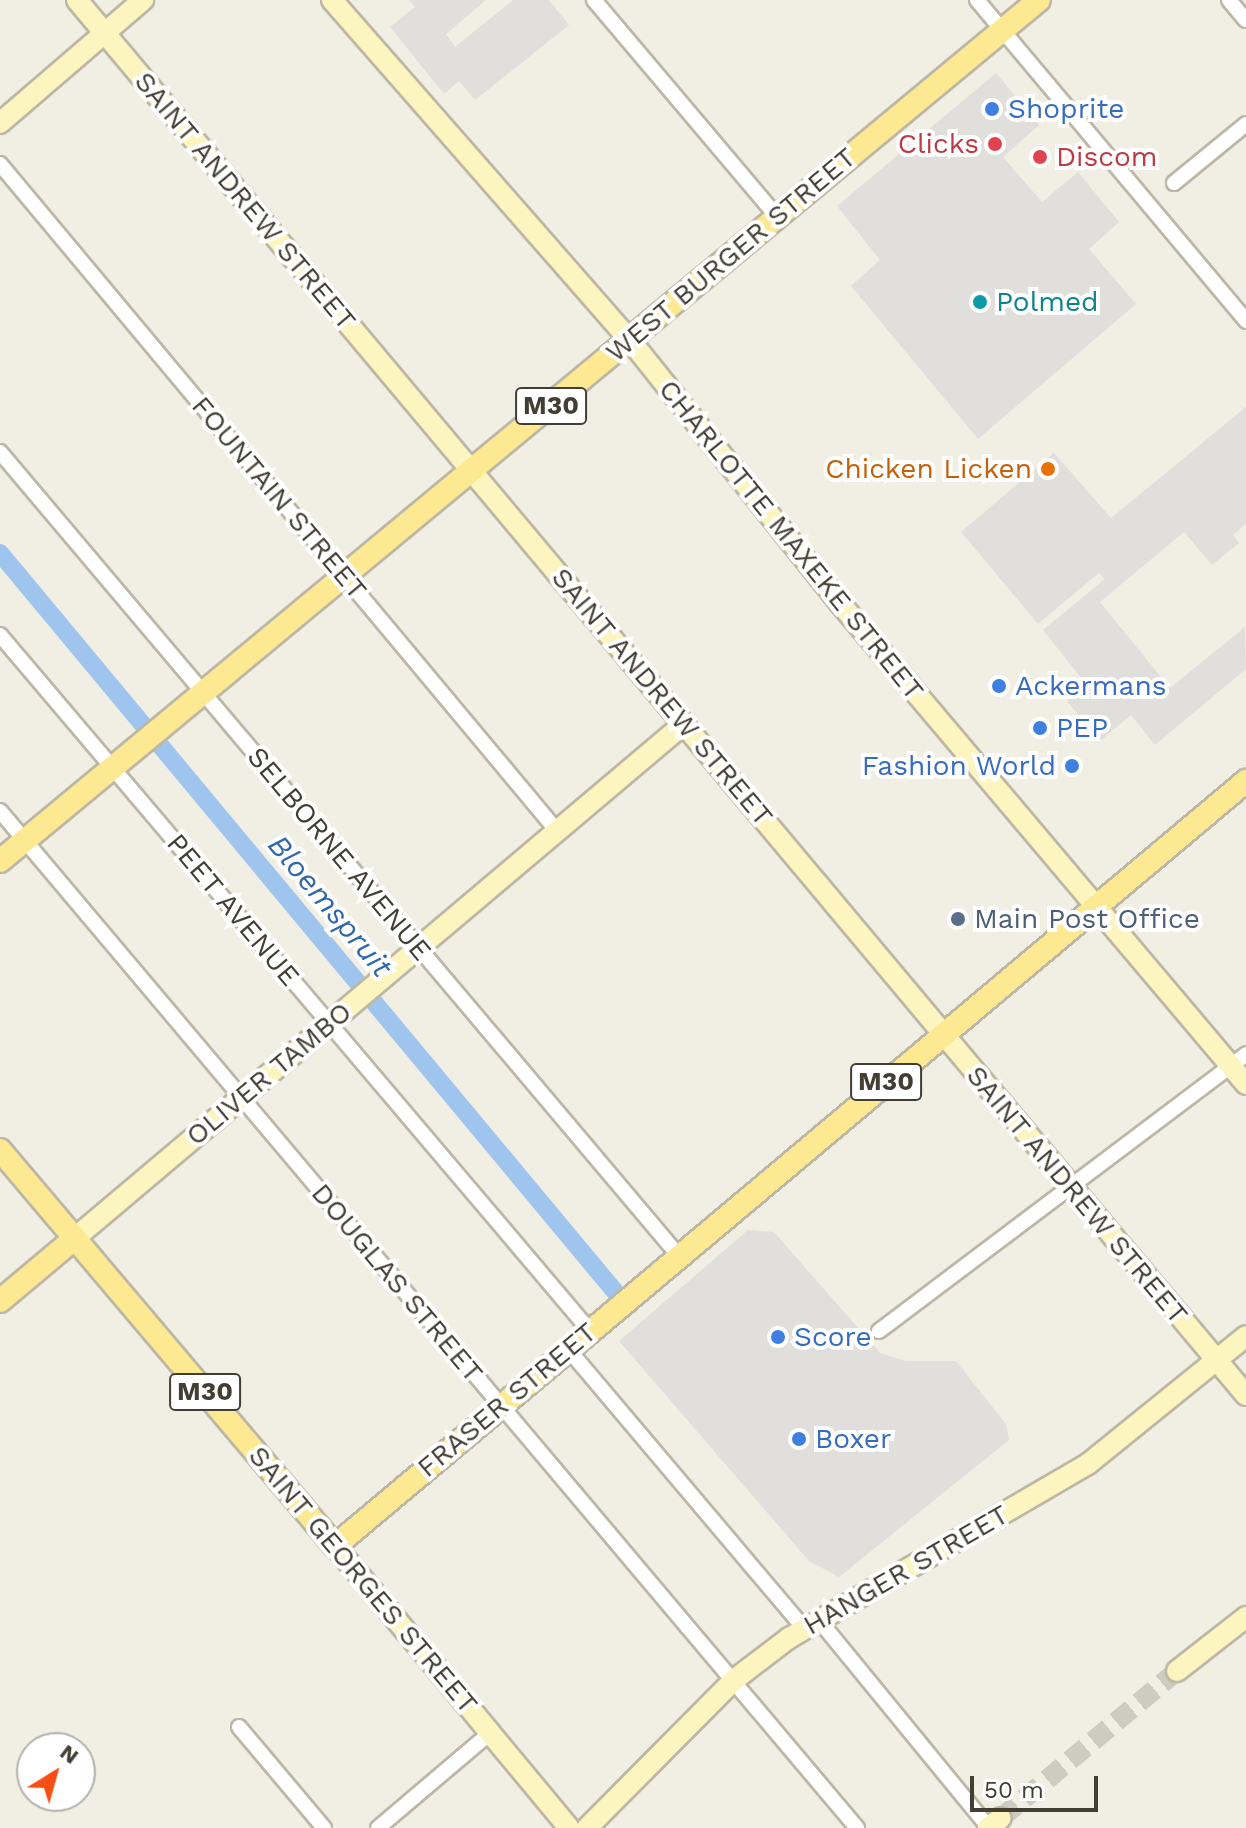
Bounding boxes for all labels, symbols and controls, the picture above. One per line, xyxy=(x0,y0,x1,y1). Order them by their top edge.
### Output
street label: SAINT ANDREW STREET xyxy=(126,64,364,338)
place label: Shoprite xyxy=(1008,92,1124,126)
marker: Shoprite xyxy=(983,100,1001,118)
place label: Clicks xyxy=(898,127,979,161)
marker: Clicks xyxy=(986,135,1004,153)
street label: WEST BURGER STREET xyxy=(599,140,863,370)
place label: Discom xyxy=(1056,140,1157,174)
marker: Discom xyxy=(1031,148,1049,166)
place label: Polmed xyxy=(996,285,1099,319)
marker: Polmed xyxy=(971,293,989,311)
street label: CHARLOTTE MAXEKE STREET xyxy=(651,373,931,707)
road number: M30 xyxy=(515,384,587,428)
street label: FOUNTAIN STREET xyxy=(184,390,374,606)
place label: Chicken Licken xyxy=(825,452,1032,486)
marker: Chicken Licken xyxy=(1039,460,1057,478)
street label: SAINT ANDREW STREET xyxy=(543,560,781,834)
place label: Ackermans xyxy=(1015,669,1166,703)
marker: Ackermans xyxy=(990,677,1008,695)
place label: PEP xyxy=(1056,711,1108,745)
marker: PEP xyxy=(1031,719,1049,737)
street label: SELBORNE AVENUE xyxy=(240,740,438,968)
place label: Fashion World xyxy=(861,749,1056,783)
marker: Fashion World xyxy=(1063,757,1081,775)
street label: PEET AVENUE xyxy=(159,826,307,994)
water label: Bloemspruit xyxy=(260,828,400,984)
place label: Main Post Office xyxy=(974,902,1200,936)
marker: Main Post Office xyxy=(949,910,967,928)
street label: OLIVER TAMBO xyxy=(179,995,359,1153)
street label: SAINT ANDREW STREET xyxy=(958,1058,1196,1332)
road number: M30 xyxy=(850,1060,922,1104)
street label: DOUGLAS STREET xyxy=(304,1177,490,1389)
street label: FRASER STREET xyxy=(411,1315,603,1485)
place label: Score xyxy=(794,1320,872,1354)
marker: Score xyxy=(769,1328,787,1346)
road number: M30 xyxy=(169,1370,241,1414)
place label: Boxer xyxy=(815,1422,891,1456)
marker: Boxer xyxy=(790,1430,808,1448)
street label: SAINT GEORGES STREET xyxy=(241,1439,485,1721)
street label: HANGER STREET xyxy=(798,1498,1014,1642)
north arrow xyxy=(16,1732,96,1812)
text: N xyxy=(56,1739,84,1769)
scale bar xyxy=(974,1760,1102,1810)
text: 50 m xyxy=(984,1776,1044,1804)

